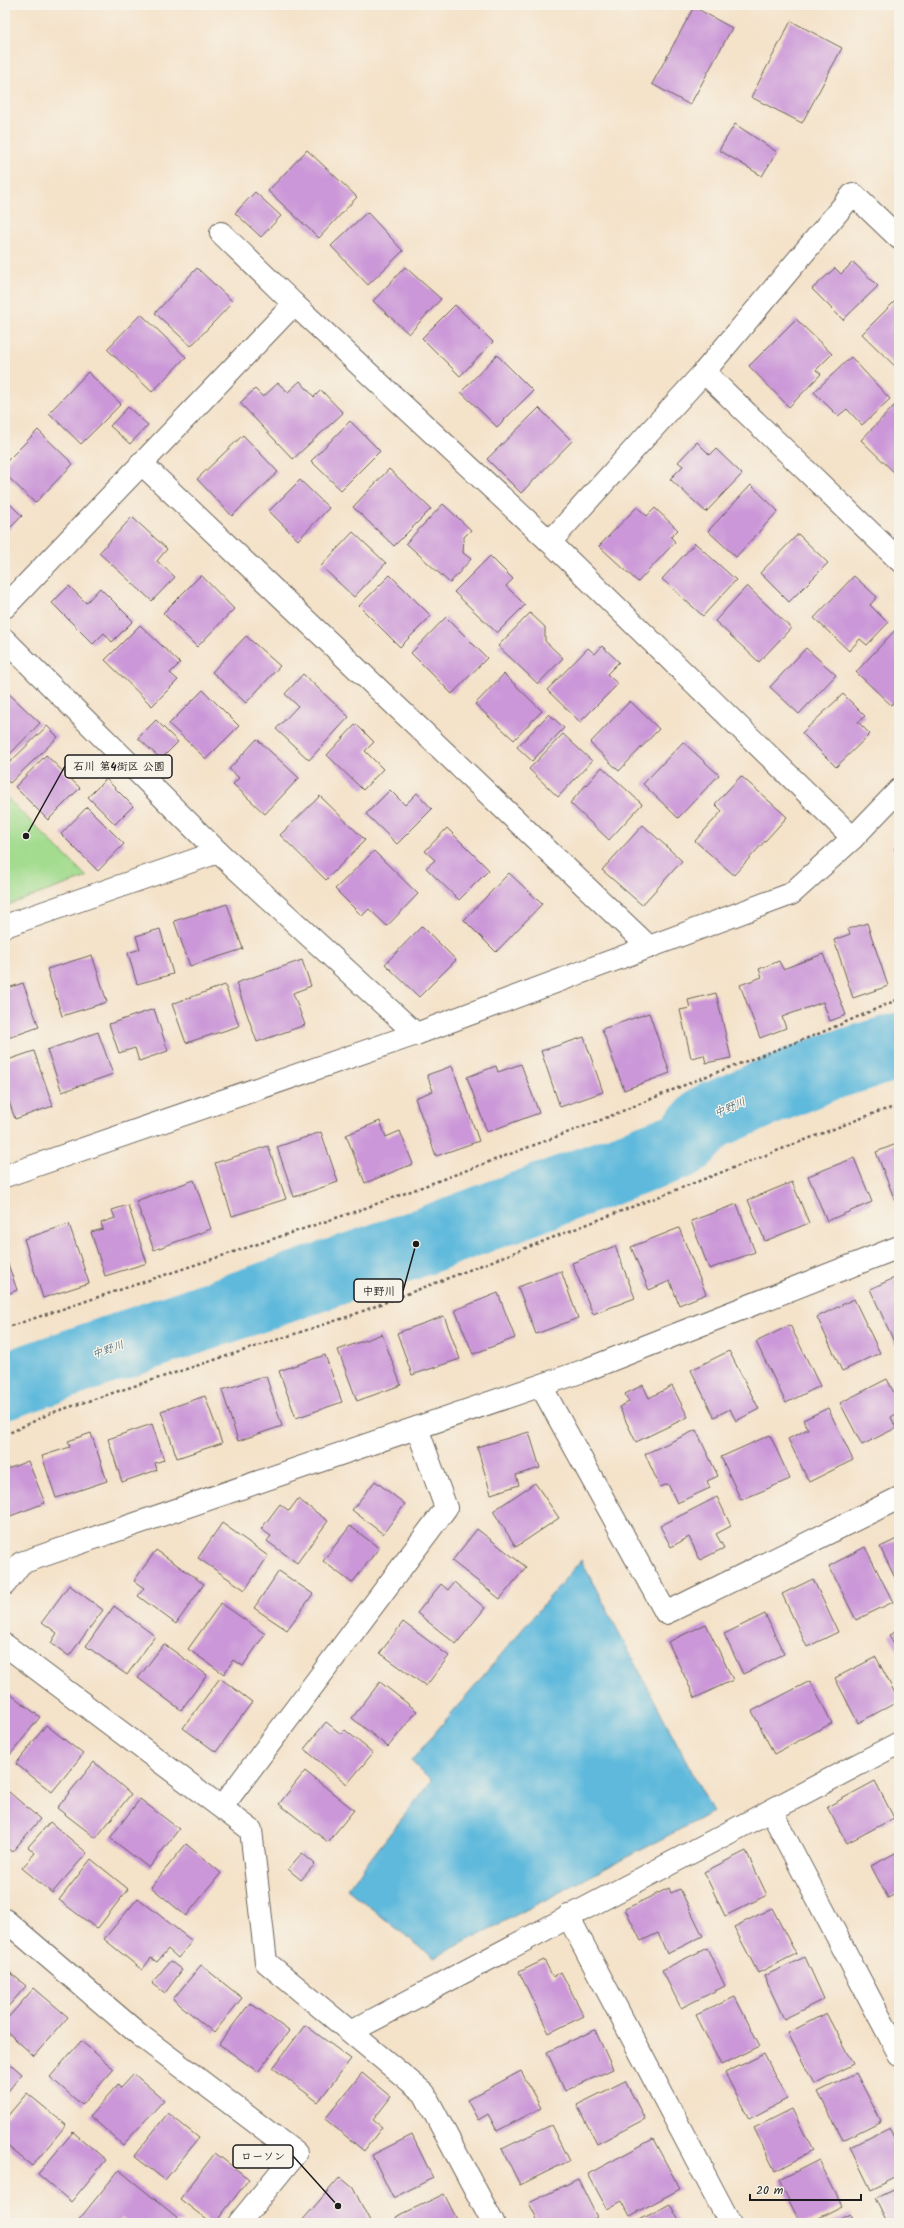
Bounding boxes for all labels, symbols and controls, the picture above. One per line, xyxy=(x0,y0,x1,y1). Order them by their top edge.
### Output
callout: 石川 第4街区 公園 xyxy=(65,755,172,778)
text: 石川 第4街区 公園 xyxy=(73,758,165,776)
water label: 中野川 xyxy=(711,1093,749,1123)
callout: 中野川 xyxy=(354,1279,403,1302)
text: 中野川 xyxy=(363,1283,396,1301)
water label: 中野川 xyxy=(89,1336,127,1364)
callout: ローソン xyxy=(233,2145,293,2168)
text: ローソン xyxy=(241,2148,285,2166)
scale bar xyxy=(750,2176,861,2202)
text: 20 m xyxy=(756,2181,784,2200)

